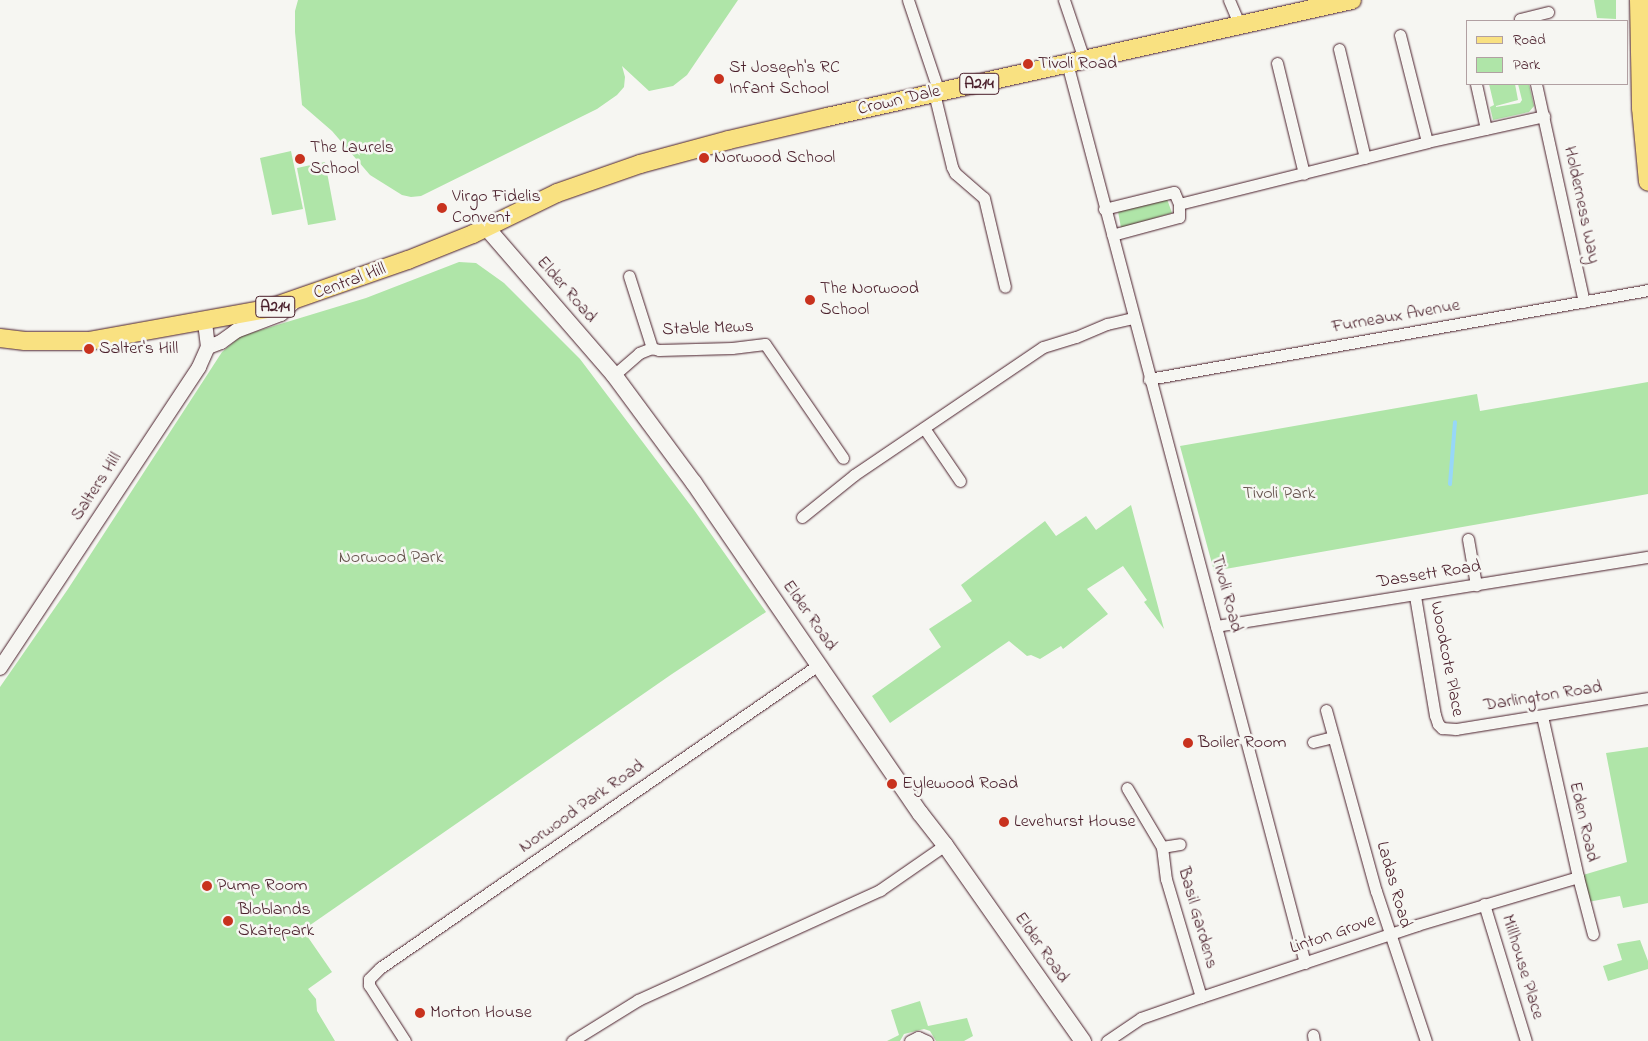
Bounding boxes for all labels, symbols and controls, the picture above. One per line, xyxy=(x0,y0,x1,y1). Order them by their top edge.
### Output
legend xyxy=(1466,20,1628,85)
text: Road xyxy=(1513,29,1546,51)
place label: Tivoli Road xyxy=(1038,53,1117,75)
text: Park xyxy=(1513,54,1540,76)
place label: St Joseph's RC Infant School xyxy=(729,58,840,100)
marker: Tivoli Road xyxy=(1022,58,1034,70)
road number: A214 xyxy=(959,70,999,98)
marker: St Joseph's RC Infant School xyxy=(713,73,725,85)
street label: Crown Dale xyxy=(856,81,942,121)
place label: The Laurels School xyxy=(310,138,394,180)
street label: Holderness Way xyxy=(1558,144,1604,266)
place label: Norwood School xyxy=(714,147,835,169)
marker: Norwood School xyxy=(698,152,710,164)
marker: The Laurels School xyxy=(294,153,306,165)
place label: Virgo Fidelis Convent xyxy=(452,187,541,230)
marker: Virgo Fidelis Convent xyxy=(436,202,448,214)
street label: Elder Road xyxy=(531,252,601,328)
street label: Central Hill xyxy=(311,259,389,305)
place label: The Norwood School xyxy=(820,279,919,322)
road number: A214 xyxy=(255,294,295,320)
marker: The Norwood School xyxy=(804,294,816,306)
street label: Furneaux Avenue xyxy=(1330,295,1462,339)
street label: Stable Mews xyxy=(662,317,754,341)
place label: Salter's Hill xyxy=(99,338,178,360)
marker: Salter's Hill xyxy=(83,343,95,355)
street label: Salters Hill xyxy=(67,449,127,525)
park label: Tivoli Park xyxy=(1243,483,1315,505)
park label: Norwood Park xyxy=(339,547,443,569)
street label: Tivoli Road xyxy=(1205,553,1247,635)
street label: Dassett Road xyxy=(1375,556,1483,594)
street label: Elder Road xyxy=(777,576,841,656)
street label: Woodcote Place xyxy=(1424,600,1468,718)
street label: Darlington Road xyxy=(1482,677,1604,717)
place label: Boiler Room xyxy=(1198,732,1287,754)
marker: Boiler Room xyxy=(1182,737,1194,749)
street label: Norwood Park Road xyxy=(515,756,649,858)
place label: Eylewood Road xyxy=(902,773,1018,795)
marker: Eylewood Road xyxy=(886,778,898,790)
street label: Eden Road xyxy=(1563,780,1603,864)
place label: Levehurst House xyxy=(1014,811,1136,833)
marker: Levehurst House xyxy=(998,816,1010,828)
street label: Ladas Road xyxy=(1370,839,1416,931)
street label: Basil Gardens xyxy=(1172,865,1222,971)
place label: Pump Room xyxy=(217,875,307,897)
marker: Pump Room xyxy=(201,880,213,892)
place label: Bloblands Skatepark xyxy=(238,900,314,942)
street label: Elder Road xyxy=(1009,908,1073,988)
street label: Linton Grove xyxy=(1287,910,1379,960)
street label: Millhouse Place xyxy=(1496,912,1548,1022)
marker: Bloblands Skatepark xyxy=(222,915,234,927)
place label: Morton House xyxy=(430,1002,532,1024)
marker: Morton House xyxy=(414,1007,426,1019)

